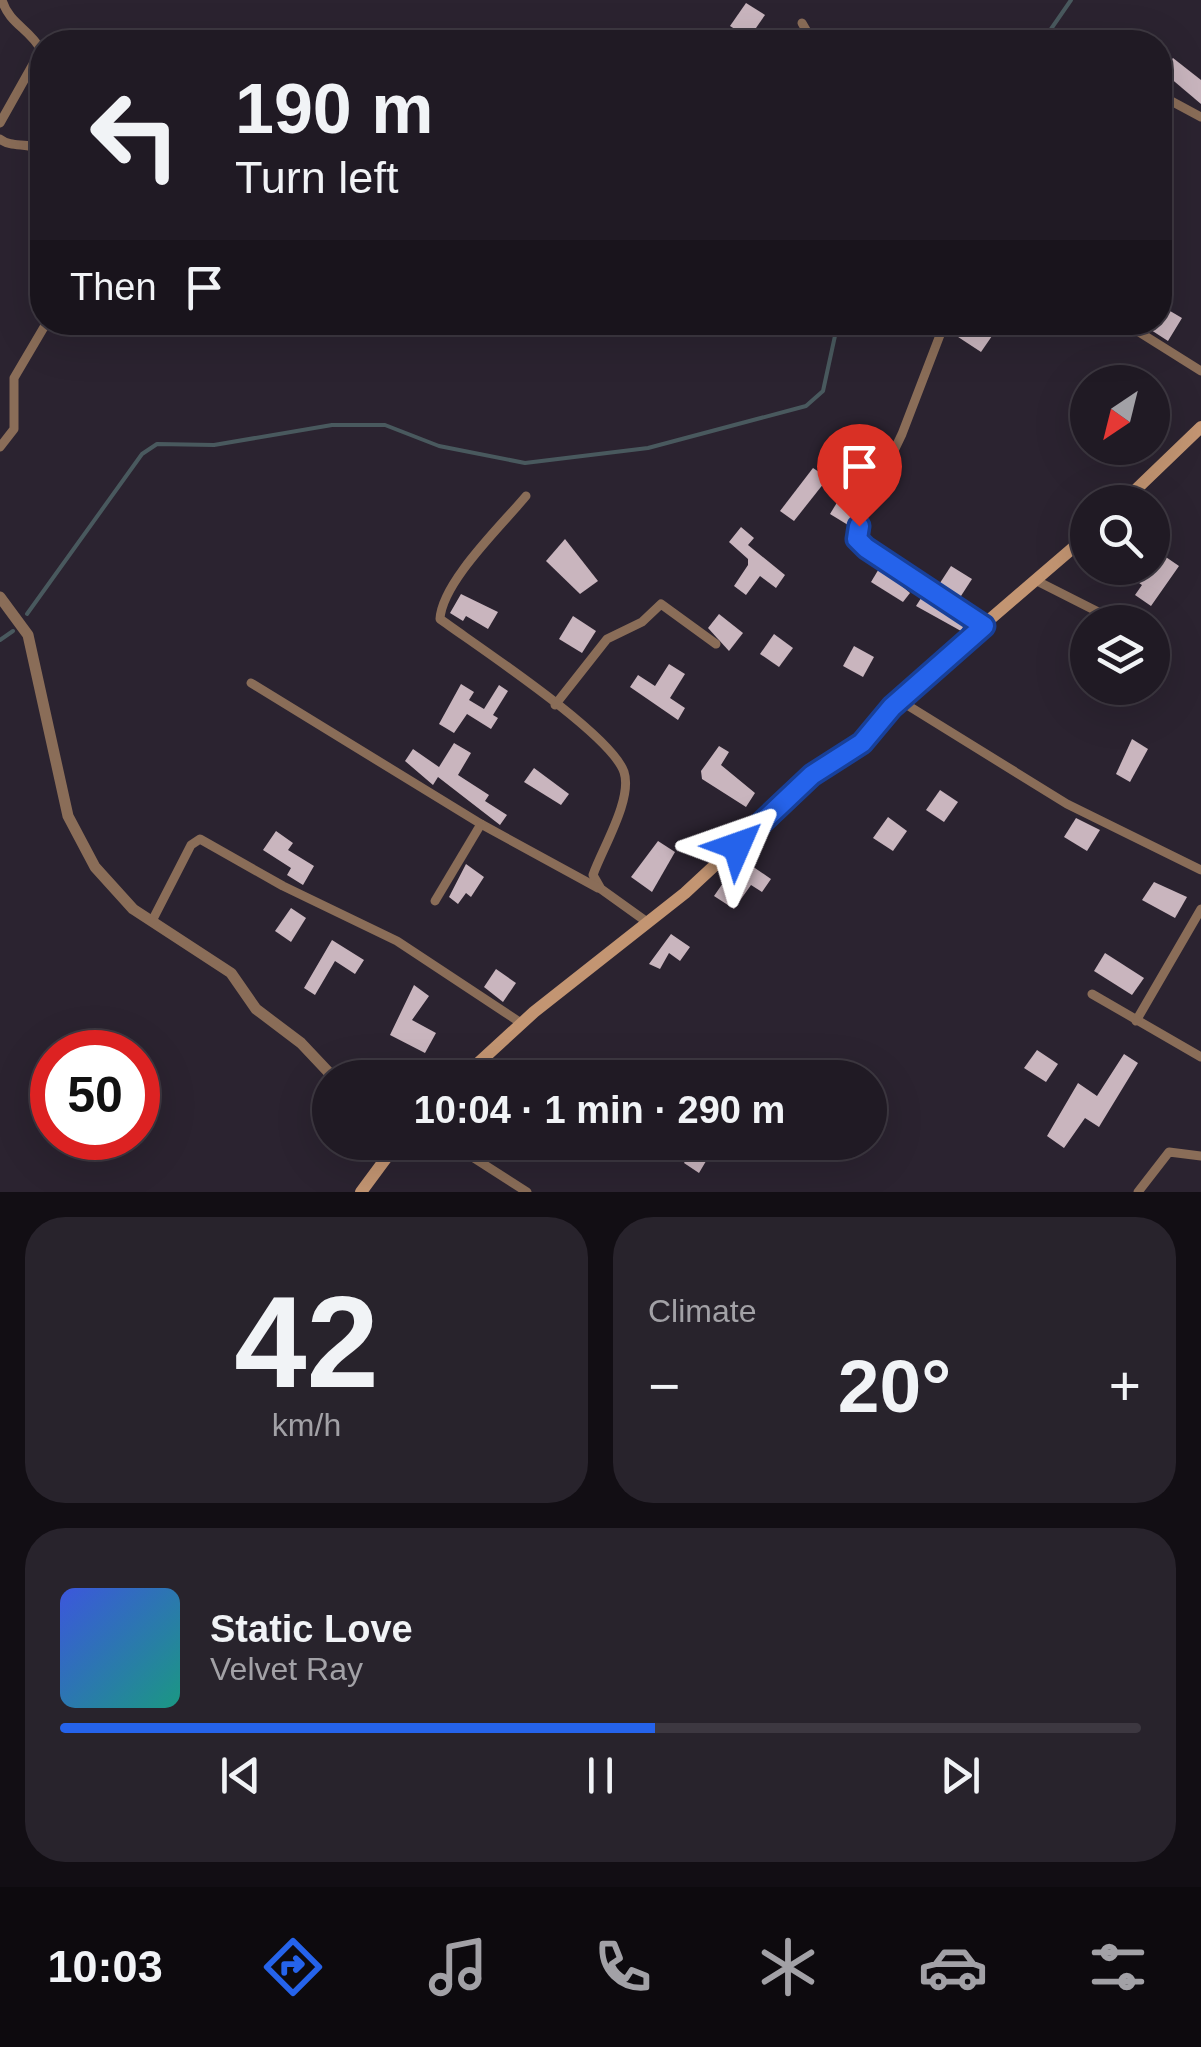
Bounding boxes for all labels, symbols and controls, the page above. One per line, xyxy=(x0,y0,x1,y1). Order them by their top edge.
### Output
icon: left xyxy=(70,70,200,200)
text: 190 m xyxy=(235,70,433,148)
text: Turn left xyxy=(235,152,398,203)
icon: arrive xyxy=(177,260,232,315)
text: Then xyxy=(70,266,157,308)
north arrow xyxy=(1070,365,1170,465)
map controls xyxy=(1070,365,1170,705)
pin xyxy=(817,424,902,527)
icon: arrive xyxy=(832,439,887,494)
button: search xyxy=(1070,485,1170,585)
button: layers xyxy=(1070,605,1170,705)
position arrow xyxy=(685,794,789,898)
speed limit sign: 50 xyxy=(30,1030,160,1160)
text: 10:04 · 1 min · 290 m xyxy=(414,1089,785,1131)
text: 42 xyxy=(234,1269,379,1415)
text: Climate xyxy=(648,1293,756,1329)
text: 20° xyxy=(838,1344,951,1428)
text: − xyxy=(648,1355,680,1417)
text: + xyxy=(1109,1355,1141,1417)
text: km/h xyxy=(272,1407,341,1443)
text: Static Love xyxy=(210,1608,413,1650)
text: Velvet Ray xyxy=(210,1651,363,1687)
icon: previous xyxy=(213,1748,268,1803)
icon: pause xyxy=(573,1748,628,1803)
icon: next xyxy=(933,1748,988,1803)
icon: directions xyxy=(258,1932,328,2002)
icon: music xyxy=(423,1932,493,2002)
icon: phone xyxy=(588,1932,658,2002)
icon: climate xyxy=(753,1932,823,2002)
icon: car xyxy=(918,1932,988,2002)
icon: filters xyxy=(1083,1932,1153,2002)
text: 10:03 xyxy=(48,1941,163,1992)

